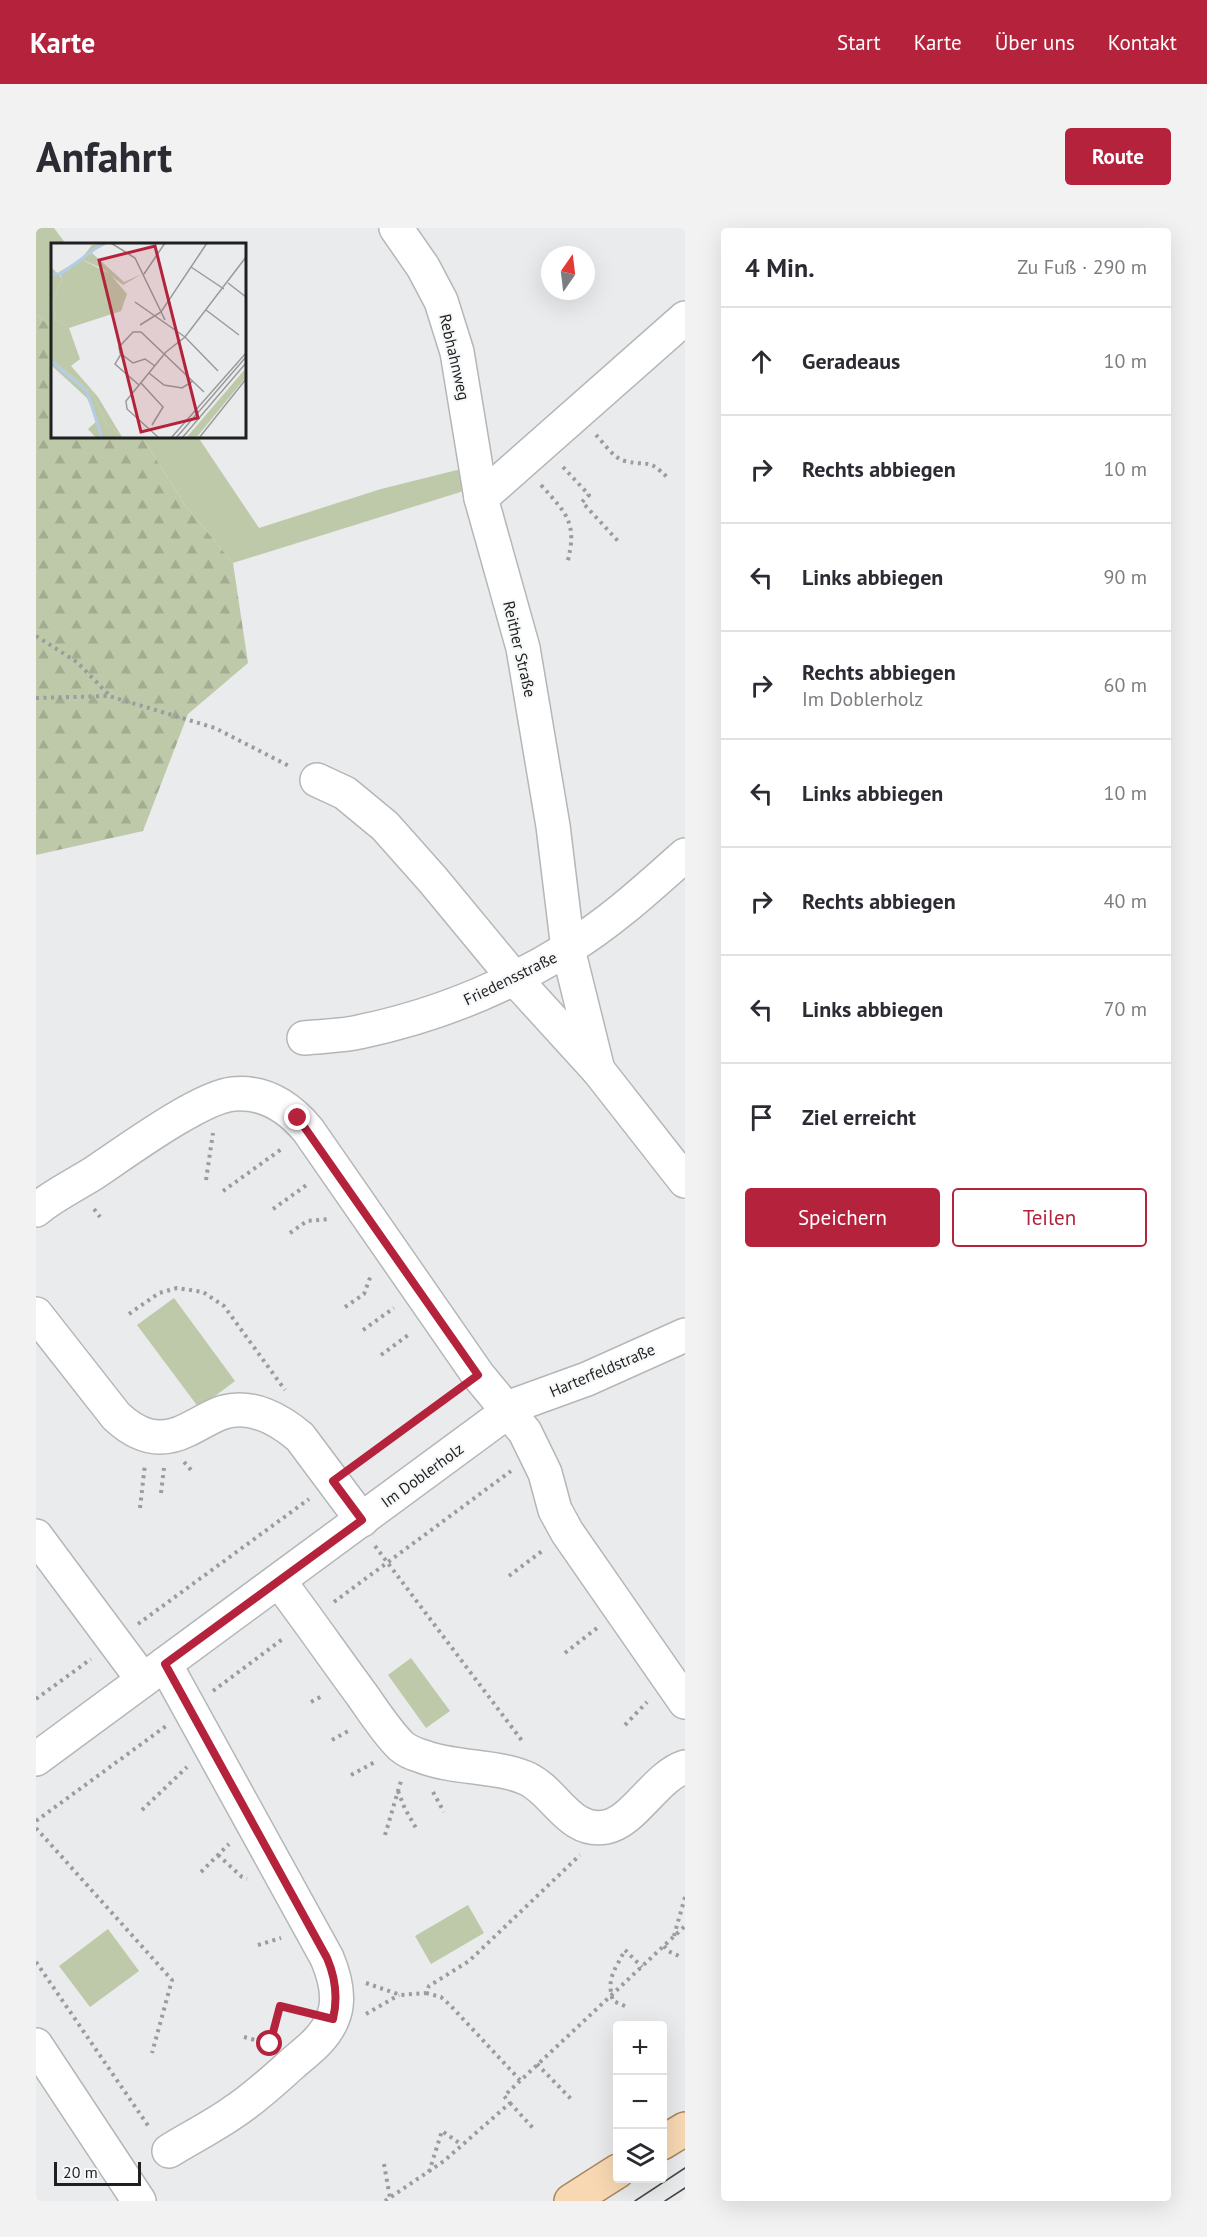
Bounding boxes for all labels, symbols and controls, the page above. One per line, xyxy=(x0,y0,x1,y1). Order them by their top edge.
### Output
text: Karte xyxy=(30,24,95,61)
text: Start xyxy=(837,29,881,56)
text: Karte xyxy=(914,29,962,56)
text: Über uns xyxy=(995,29,1075,56)
text: Kontakt xyxy=(1108,29,1177,56)
button: Route xyxy=(1065,128,1171,185)
text: Anfahrt xyxy=(36,129,172,184)
inset map xyxy=(51,243,246,438)
north arrow xyxy=(541,246,595,300)
text: 4 Min. xyxy=(745,251,815,284)
text: Zu Fuß · 290 m xyxy=(1017,254,1147,280)
street label: Rebhahnweg xyxy=(435,312,475,402)
icon: ahead xyxy=(745,345,778,378)
text: Geradeaus xyxy=(802,347,900,375)
text: 10 m xyxy=(1104,348,1147,374)
icon: right xyxy=(745,453,778,486)
text: Rechts abbiegen xyxy=(802,455,956,483)
text: 10 m xyxy=(1104,456,1147,482)
icon: left xyxy=(745,561,778,594)
text: Links abbiegen xyxy=(802,563,943,591)
text: 90 m xyxy=(1104,564,1147,590)
street label: Reither Straße xyxy=(499,599,541,699)
text: Rechts abbiegen xyxy=(802,658,956,686)
icon: right xyxy=(745,669,778,702)
text: 60 m xyxy=(1104,672,1147,698)
text: Im Doblerholz xyxy=(802,686,923,712)
icon: left xyxy=(745,777,778,810)
text: Links abbiegen xyxy=(802,779,943,807)
text: 10 m xyxy=(1104,780,1147,806)
icon: right xyxy=(745,885,778,918)
text: Rechts abbiegen xyxy=(802,887,956,915)
text: 40 m xyxy=(1104,888,1147,914)
street label: Friedensstraße xyxy=(460,947,560,1009)
icon: left xyxy=(745,993,778,1026)
text: Links abbiegen xyxy=(802,995,943,1023)
text: 70 m xyxy=(1104,996,1147,1022)
icon: arrive xyxy=(745,1101,778,1134)
text: Ziel erreicht xyxy=(802,1103,916,1131)
route end xyxy=(284,1104,310,1130)
button: Speichern xyxy=(745,1188,940,1247)
button: Teilen xyxy=(952,1188,1147,1247)
street label: Harterfeldstraße xyxy=(546,1339,658,1401)
street label: Im Doblerholz xyxy=(377,1438,467,1512)
map controls xyxy=(613,2021,667,2183)
button: + xyxy=(613,2021,667,2075)
route start xyxy=(256,2030,282,2056)
button: − xyxy=(613,2075,667,2129)
button: layers xyxy=(613,2129,667,2183)
scale bar xyxy=(54,2159,141,2186)
text: 20 m xyxy=(63,2162,98,2182)

